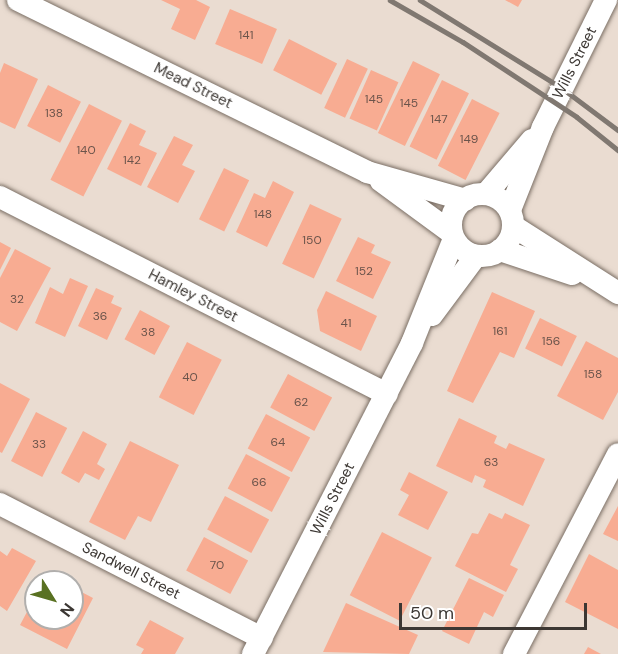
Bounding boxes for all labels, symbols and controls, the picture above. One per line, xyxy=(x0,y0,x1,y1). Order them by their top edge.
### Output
street label: Wills Street xyxy=(549,24,601,102)
house number: 141 xyxy=(239,29,253,43)
street label: Mead Street xyxy=(151,59,235,113)
house number: 145 xyxy=(365,93,383,107)
house number: 145 xyxy=(400,97,418,111)
house number: 138 xyxy=(45,107,63,121)
house number: 147 xyxy=(430,113,448,127)
house number: 149 xyxy=(460,133,478,147)
house number: 140 xyxy=(76,144,96,158)
house number: 142 xyxy=(123,154,141,168)
house number: 148 xyxy=(254,208,272,222)
house number: 150 xyxy=(302,234,322,248)
house number: 152 xyxy=(355,265,373,279)
street label: Hamley Street xyxy=(145,266,241,326)
house number: 32 xyxy=(10,293,24,307)
house number: 36 xyxy=(93,310,107,324)
house number: 41 xyxy=(340,317,352,331)
house number: 161 xyxy=(492,325,508,339)
house number: 38 xyxy=(141,326,155,340)
house number: 156 xyxy=(542,335,560,349)
house number: 158 xyxy=(584,368,602,382)
house number: 40 xyxy=(182,371,198,385)
house number: 62 xyxy=(294,396,308,410)
house number: 64 xyxy=(271,436,285,450)
house number: 33 xyxy=(32,438,46,452)
house number: 63 xyxy=(484,456,498,470)
street label: Wills Street xyxy=(307,460,359,538)
house number: 66 xyxy=(251,476,267,490)
street label: Sandwell Street xyxy=(79,539,183,603)
house number: 70 xyxy=(210,559,224,573)
north arrow xyxy=(24,570,84,630)
scale bar xyxy=(402,591,590,629)
text: N xyxy=(55,599,79,621)
text: 50 m xyxy=(410,601,454,625)

